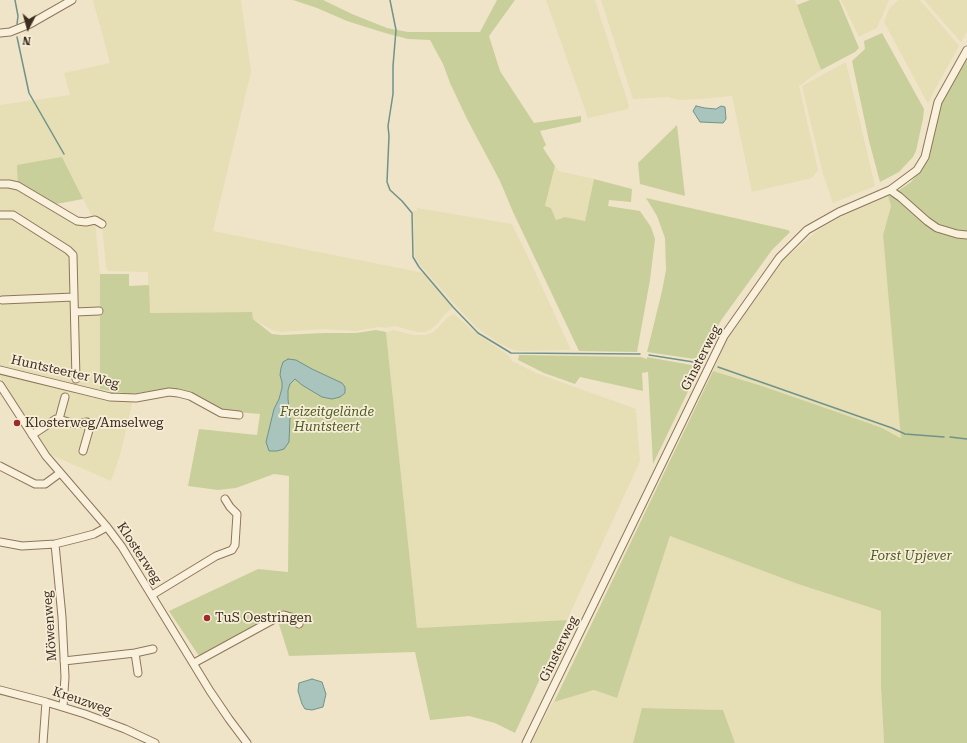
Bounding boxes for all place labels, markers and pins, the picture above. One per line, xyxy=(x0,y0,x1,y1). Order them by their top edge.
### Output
place label: Klosterweg/Amselweg xyxy=(25,415,163,431)
marker: Klosterweg/Amselweg xyxy=(12,418,22,428)
place label: TuS Oestringen xyxy=(215,610,312,626)
marker: TuS Oestringen xyxy=(202,613,212,623)

